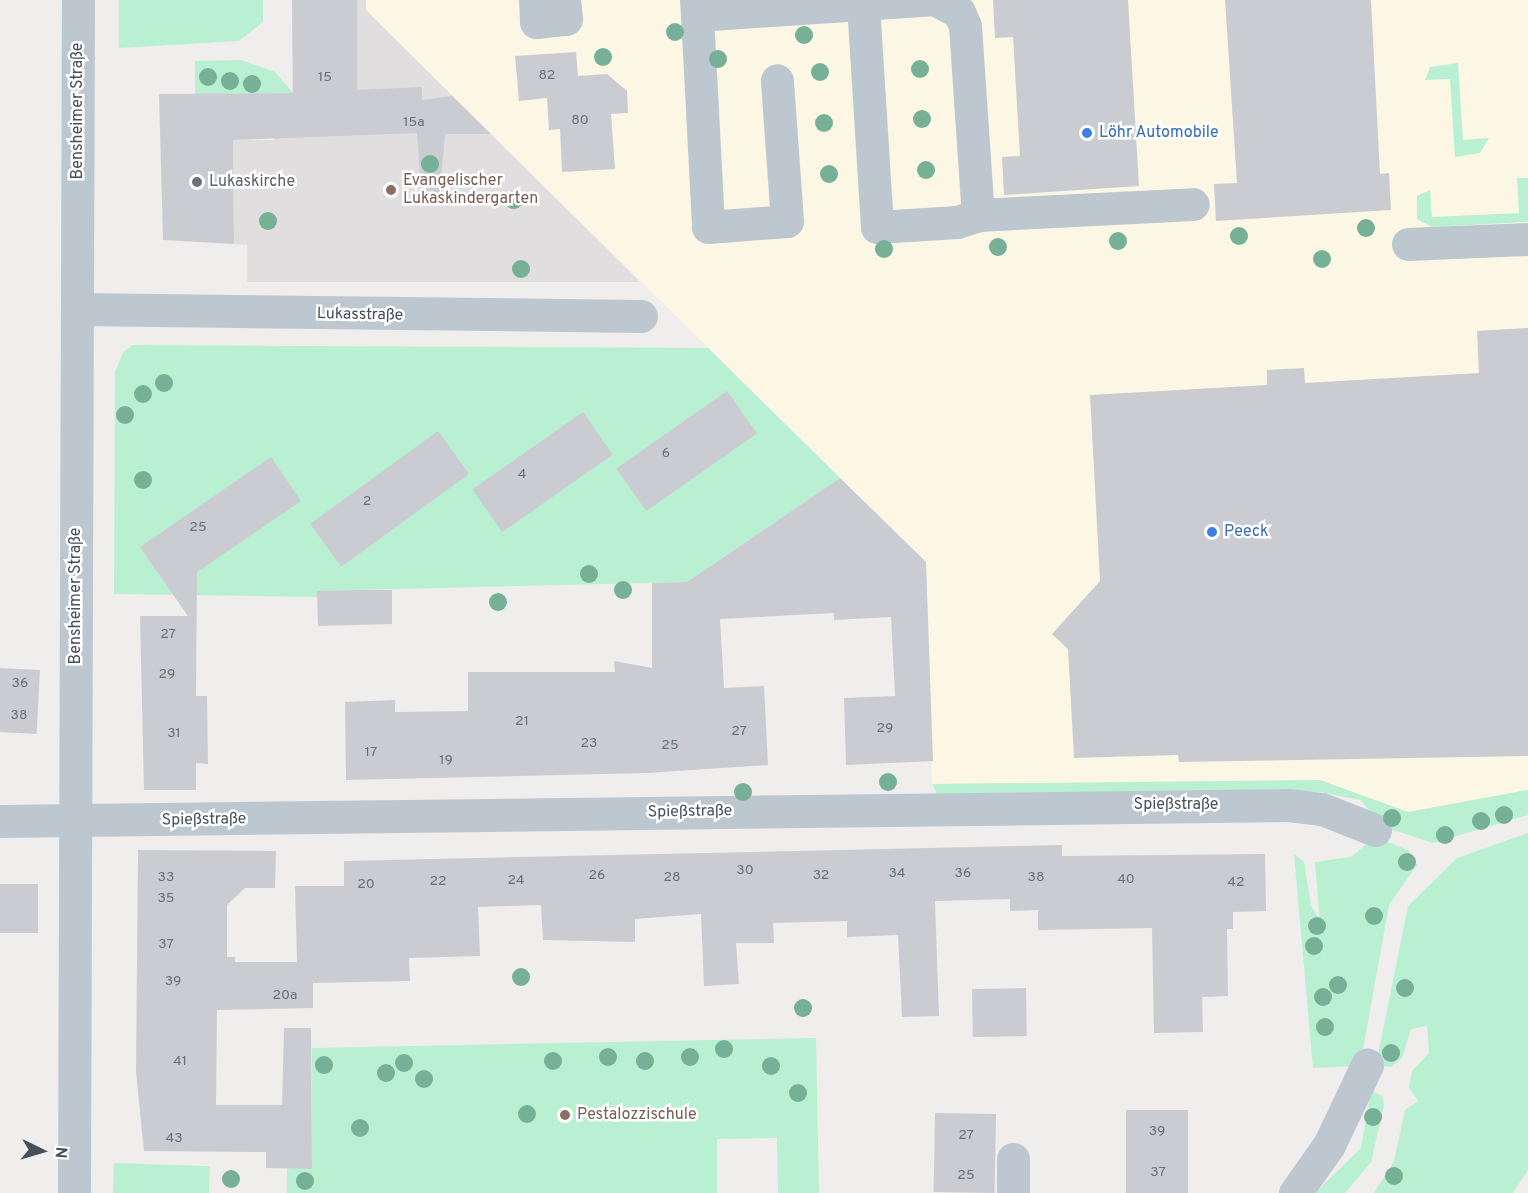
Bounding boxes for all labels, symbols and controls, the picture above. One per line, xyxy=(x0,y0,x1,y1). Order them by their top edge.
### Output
street label: Bensheimer Straße xyxy=(68,43,88,179)
house number: 82 xyxy=(539,68,555,84)
house number: 15 xyxy=(318,70,332,86)
house number: 80 xyxy=(571,113,589,129)
house number: 15a xyxy=(403,115,425,131)
place label: Löhr Automobile xyxy=(1099,123,1219,143)
marker: Löhr Automobile xyxy=(1080,126,1094,140)
place label: Evangelischer Lukaskindergarten xyxy=(403,171,538,209)
place label: Lukaskirche xyxy=(209,172,295,192)
marker: Lukaskirche xyxy=(190,175,204,189)
marker: Evangelischer Lukaskindergarten xyxy=(384,183,398,197)
street label: Lukasstraße xyxy=(317,305,403,325)
house number: 6 xyxy=(662,446,670,462)
house number: 4 xyxy=(518,467,526,483)
house number: 2 xyxy=(363,494,371,510)
house number: 25 xyxy=(189,520,207,536)
place label: Peeck xyxy=(1224,522,1268,542)
marker: Peeck xyxy=(1205,525,1219,539)
street label: Bensheimer Straße xyxy=(66,528,86,664)
house number: 27 xyxy=(160,627,176,643)
house number: 29 xyxy=(159,667,175,683)
house number: 36 xyxy=(12,676,28,692)
house number: 38 xyxy=(11,708,27,724)
house number: 21 xyxy=(515,714,529,730)
house number: 29 xyxy=(877,721,893,737)
house number: 27 xyxy=(731,724,747,740)
house number: 31 xyxy=(167,726,181,742)
house number: 23 xyxy=(581,736,597,752)
house number: 25 xyxy=(661,738,679,754)
house number: 17 xyxy=(365,745,377,761)
house number: 19 xyxy=(439,753,453,769)
street label: Spießstraße xyxy=(1134,795,1218,815)
street label: Spießstraße xyxy=(647,802,733,822)
street label: Spießstraße xyxy=(161,810,247,830)
house number: 30 xyxy=(736,863,754,879)
house number: 34 xyxy=(888,866,906,882)
house number: 36 xyxy=(955,866,971,882)
house number: 26 xyxy=(589,868,605,884)
house number: 32 xyxy=(813,868,829,884)
house number: 33 xyxy=(158,870,174,886)
house number: 28 xyxy=(663,870,681,886)
house number: 38 xyxy=(1028,870,1044,886)
house number: 40 xyxy=(1117,872,1135,888)
house number: 24 xyxy=(507,873,525,889)
house number: 22 xyxy=(429,874,447,890)
house number: 42 xyxy=(1227,875,1245,891)
house number: 20 xyxy=(357,877,375,893)
house number: 35 xyxy=(157,891,175,907)
house number: 37 xyxy=(158,937,174,953)
house number: 39 xyxy=(165,974,181,990)
house number: 20a xyxy=(273,988,297,1004)
house number: 41 xyxy=(173,1054,187,1070)
place label: Pestalozzischule xyxy=(577,1105,697,1125)
marker: Pestalozzischule xyxy=(558,1108,572,1122)
north arrow xyxy=(12,1121,72,1181)
house number: 39 xyxy=(1149,1124,1165,1140)
house number: 27 xyxy=(958,1128,974,1144)
house number: 43 xyxy=(165,1131,183,1147)
text: N xyxy=(49,1146,70,1159)
house number: 37 xyxy=(1150,1165,1166,1181)
house number: 25 xyxy=(957,1168,975,1184)

